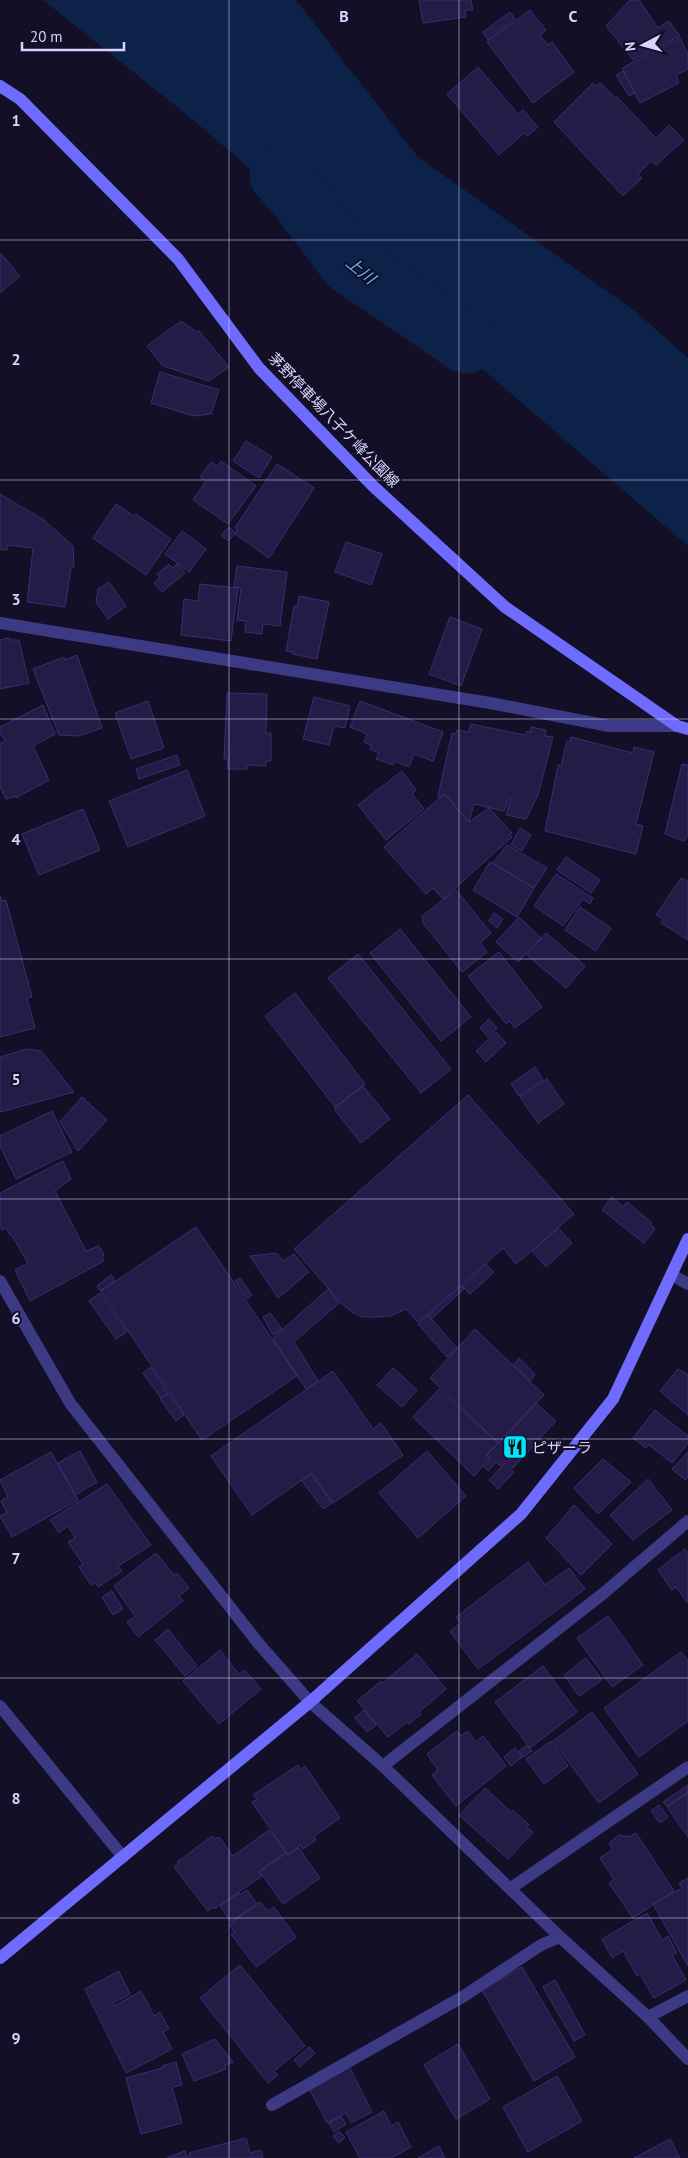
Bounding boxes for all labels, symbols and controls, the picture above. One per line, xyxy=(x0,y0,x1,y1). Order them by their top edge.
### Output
text: B xyxy=(339,6,349,26)
text: C xyxy=(569,6,578,26)
scale bar xyxy=(22,20,125,52)
north arrow xyxy=(618,20,668,70)
text: 20 m xyxy=(30,27,63,46)
text: N xyxy=(621,41,640,52)
text: 1 xyxy=(11,110,21,130)
water label: 上川 xyxy=(342,252,381,289)
text: 2 xyxy=(11,349,21,369)
street label: 茅野停車場八子ケ峰公園線 xyxy=(265,349,403,491)
text: 3 xyxy=(11,589,21,609)
text: 4 xyxy=(11,829,21,849)
text: 5 xyxy=(11,1069,21,1089)
text: 6 xyxy=(11,1308,21,1328)
restaurant icon: ピザーラ xyxy=(502,1434,528,1460)
place label: ピザーラ xyxy=(532,1438,592,1457)
text: 7 xyxy=(11,1548,21,1568)
text: 8 xyxy=(11,1788,21,1808)
text: 9 xyxy=(11,2028,21,2048)

